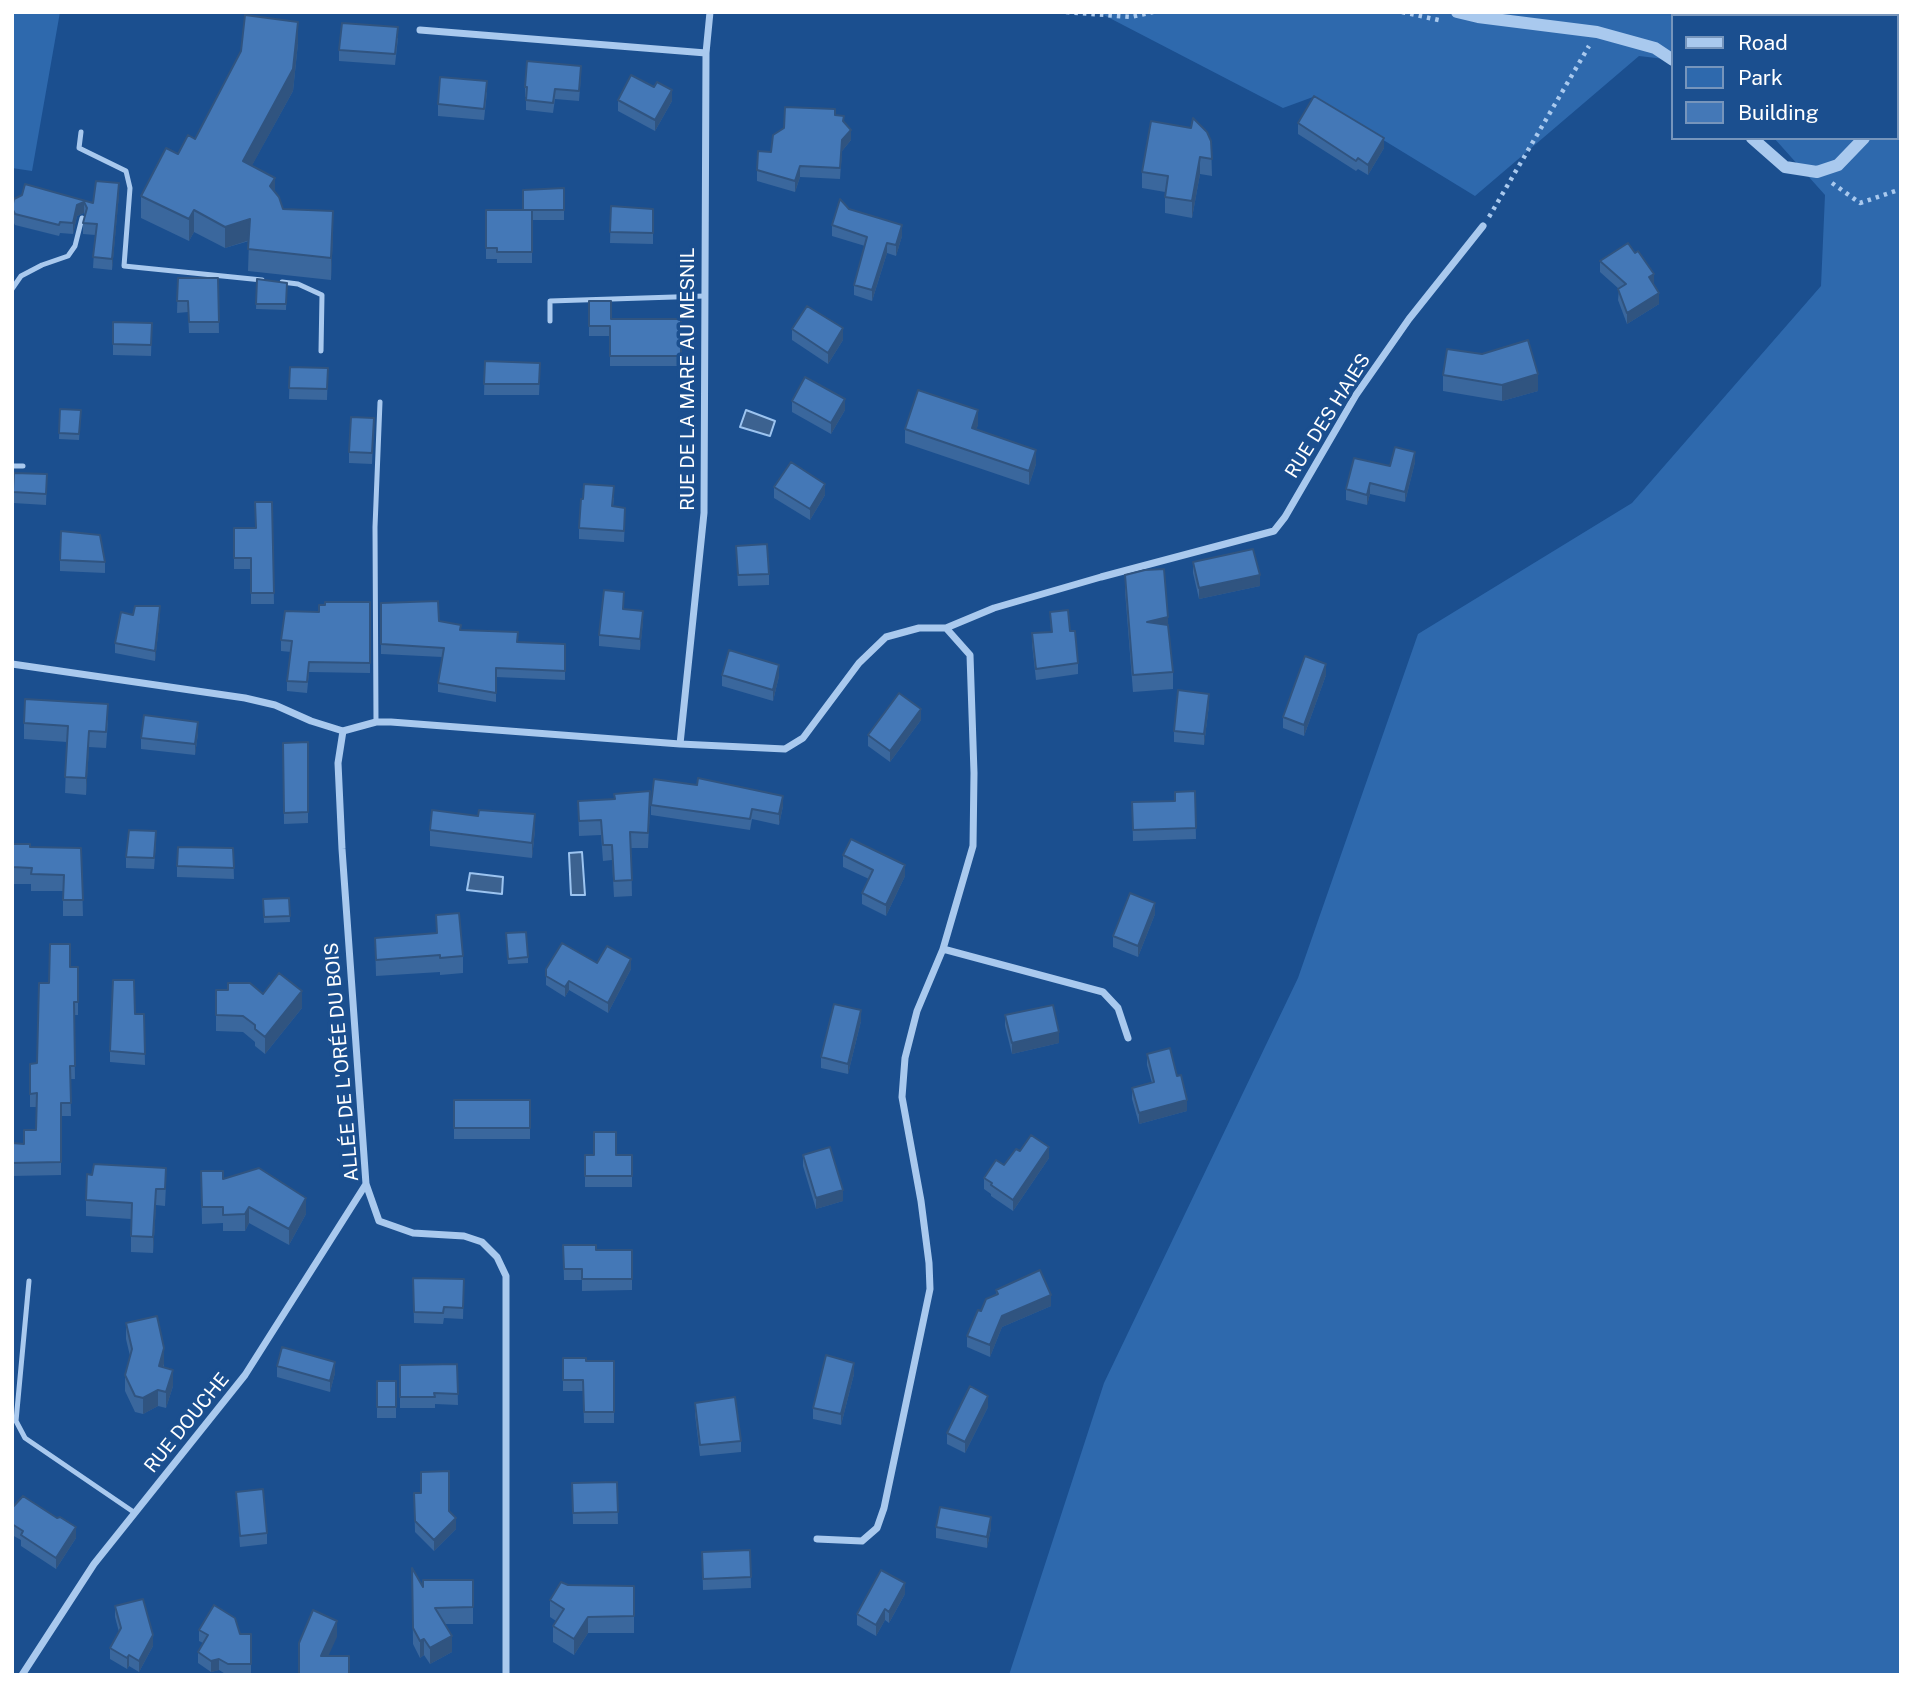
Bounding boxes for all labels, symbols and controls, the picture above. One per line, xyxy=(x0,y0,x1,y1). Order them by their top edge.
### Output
legend xyxy=(1672,14,1899,140)
text: Road xyxy=(1738,30,1788,55)
text: Park xyxy=(1738,65,1783,90)
text: Building xyxy=(1738,100,1819,125)
street label: RUE DE LA MARE AU MESNIL xyxy=(677,247,699,511)
street label: RUE DES HAIES xyxy=(1281,349,1375,483)
street label: ALLÉE DE L'ORÉE DU BOIS xyxy=(320,941,364,1183)
street label: RUE DOUCHE xyxy=(140,1368,234,1478)

